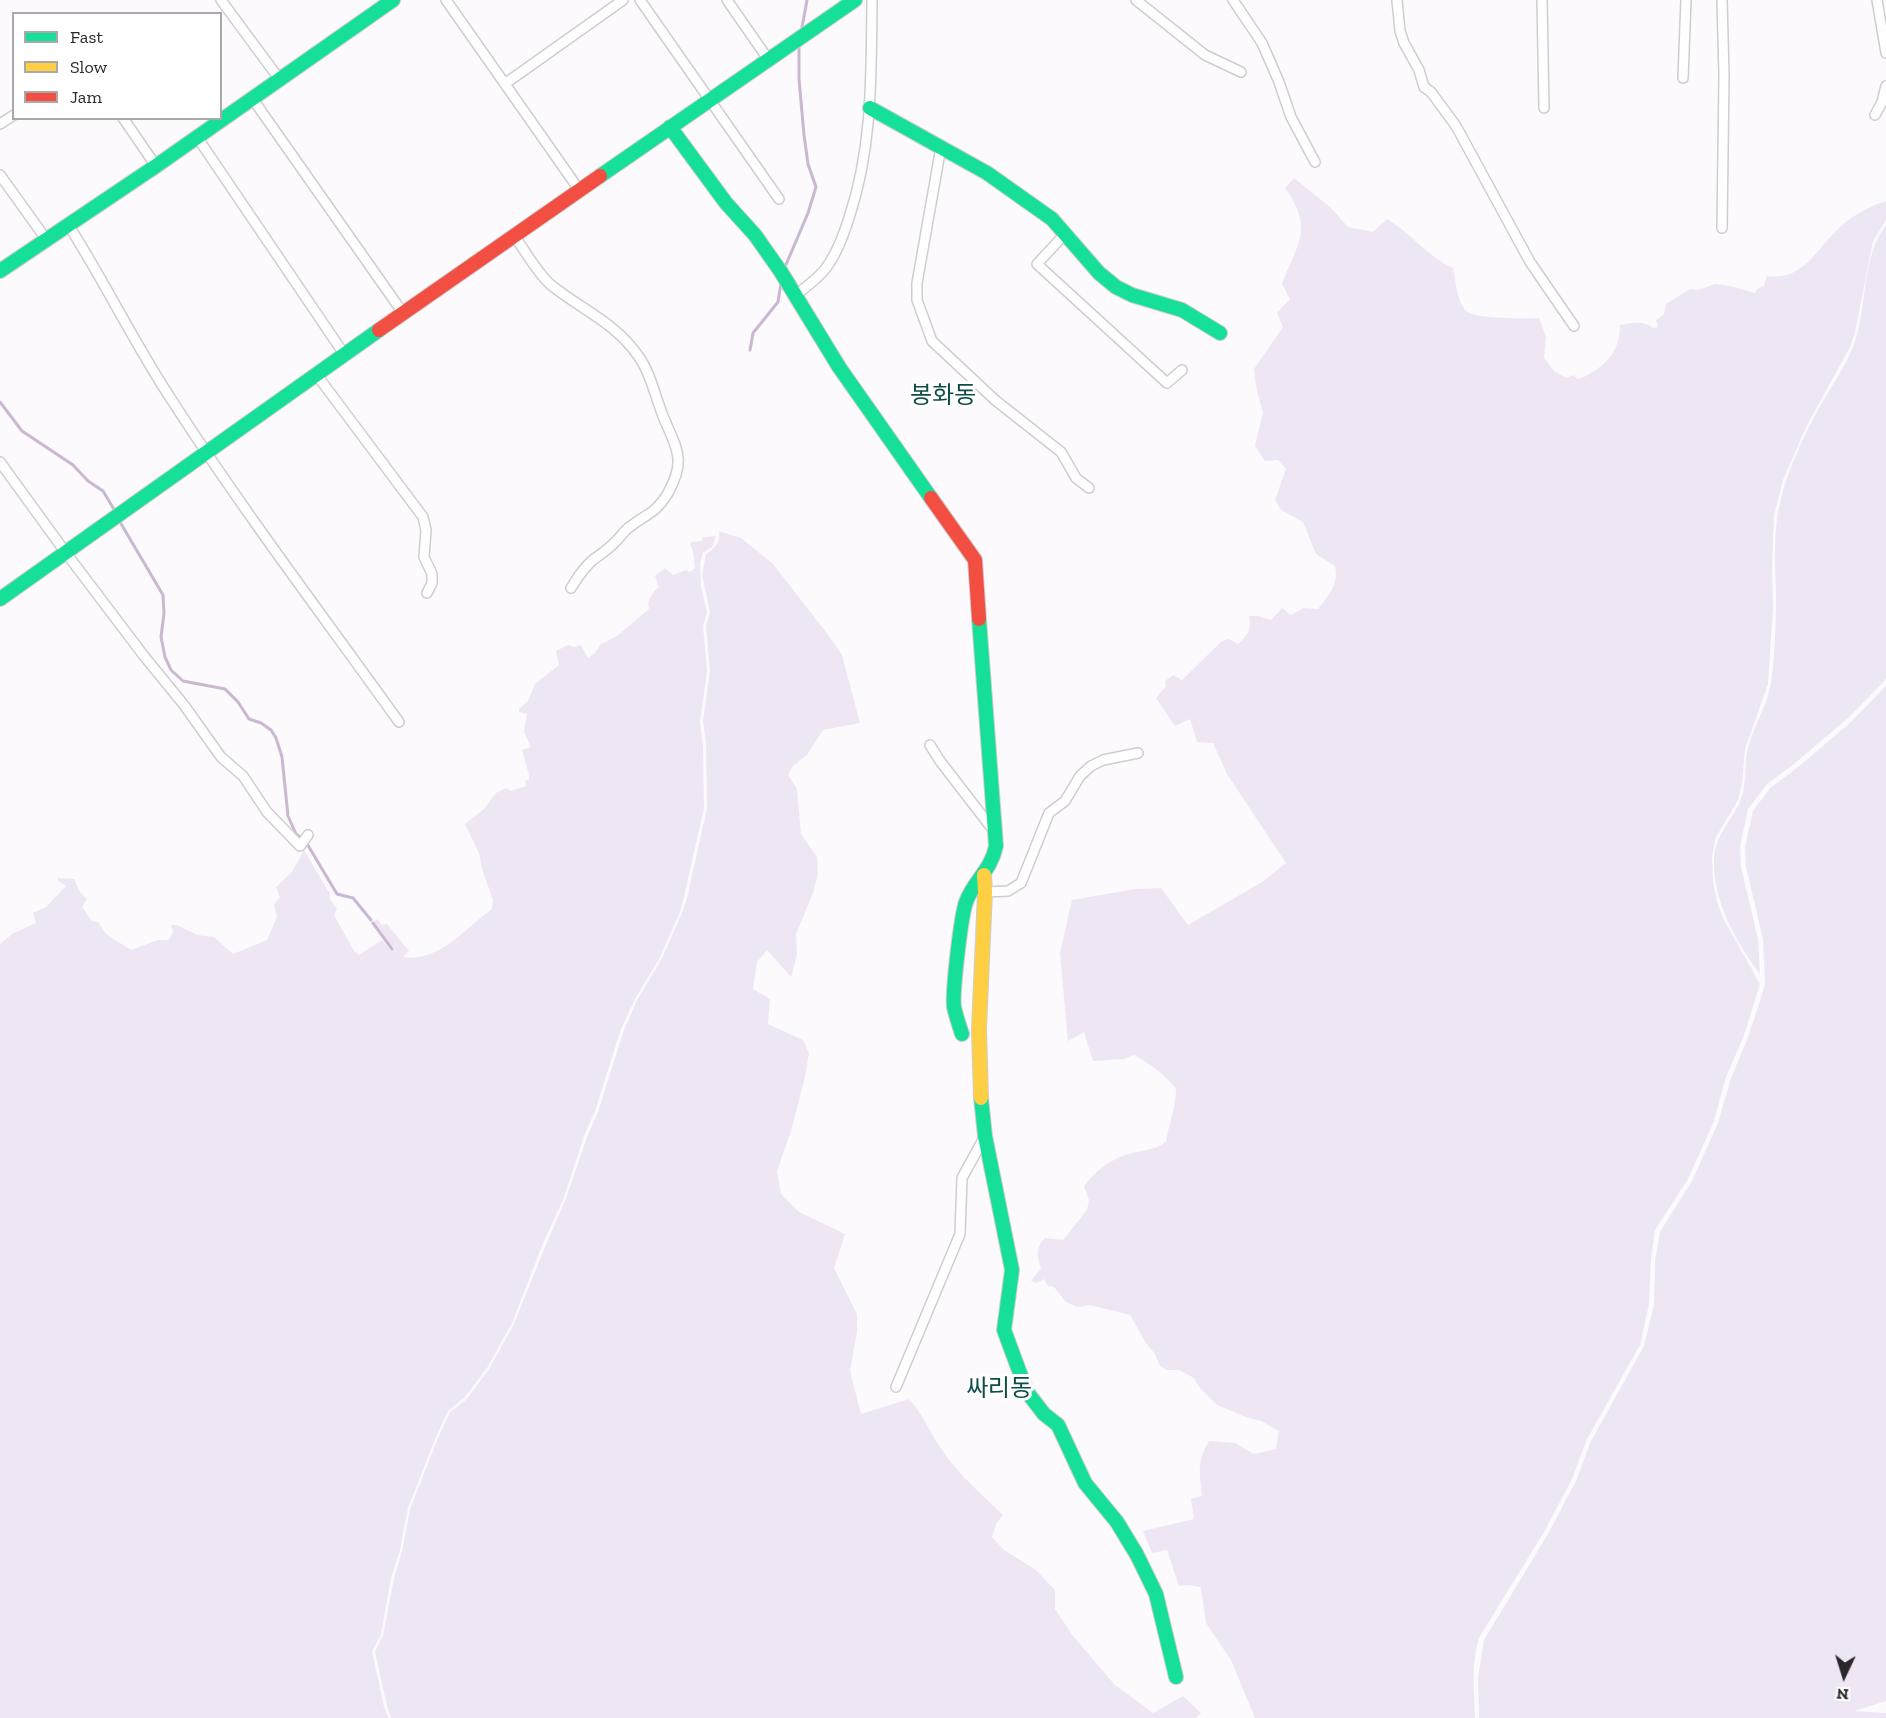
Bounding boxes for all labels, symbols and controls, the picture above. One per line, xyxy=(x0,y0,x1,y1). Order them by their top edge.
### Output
legend xyxy=(12,12,222,120)
text: Fast xyxy=(70,26,103,48)
text: Slow xyxy=(70,56,107,78)
text: Jam xyxy=(70,86,102,108)
district label: 봉화동 xyxy=(910,382,976,410)
district label: 싸리동 xyxy=(966,1375,1032,1403)
north arrow xyxy=(1814,1646,1874,1706)
text: N xyxy=(1836,1685,1849,1704)

